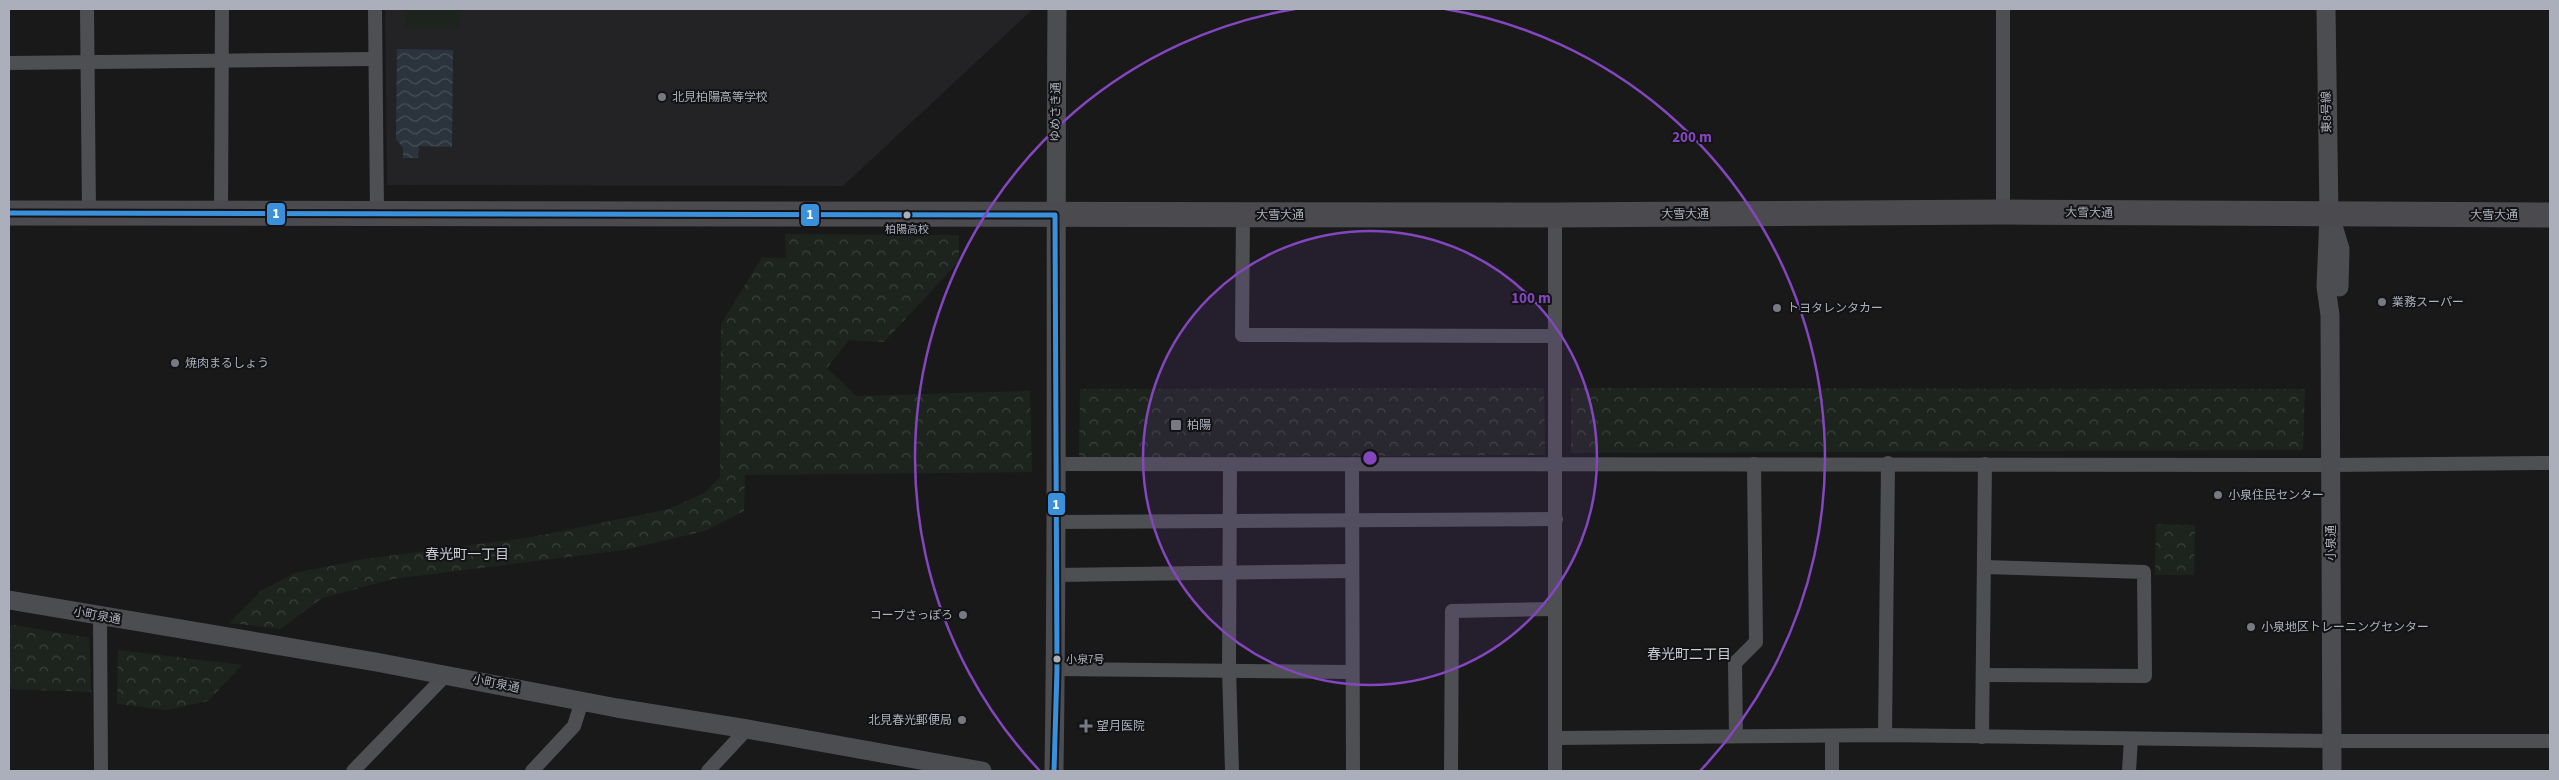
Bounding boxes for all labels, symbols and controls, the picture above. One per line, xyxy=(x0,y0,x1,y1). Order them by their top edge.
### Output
street label: ゆめさき通 xyxy=(1047,82,1065,142)
place label: 北見柏陽高等学校 xyxy=(672,89,768,106)
marker: 北見柏陽高等学校 xyxy=(656,91,668,103)
street label: 東8号線 xyxy=(2318,91,2336,133)
text: 200 m xyxy=(1672,127,1712,148)
line badge: 1 xyxy=(266,202,286,226)
line badge: 1 xyxy=(800,203,820,227)
text: 1 xyxy=(272,204,280,224)
street label: 大雪大通 xyxy=(2065,204,2113,222)
text: 1 xyxy=(806,205,814,225)
street label: 大雪大通 xyxy=(1661,206,1709,223)
street label: 大雪大通 xyxy=(1256,207,1304,224)
street label: 大雪大通 xyxy=(2470,207,2518,224)
marker: 柏陽高校 xyxy=(902,210,912,220)
place label: 柏陽高校 xyxy=(885,222,929,237)
text: 100 m xyxy=(1511,288,1551,309)
place label: 業務スーパー xyxy=(2392,294,2464,311)
marker: 業務スーパー xyxy=(2376,296,2388,308)
place label: トヨタレンタカー xyxy=(1787,300,1883,317)
marker: トヨタレンタカー xyxy=(1771,302,1783,314)
place label: 焼肉まるしょう xyxy=(185,355,269,372)
marker: 焼肉まるしょう xyxy=(169,357,181,369)
place label: 柏陽 xyxy=(1187,417,1211,434)
marker: 柏陽 xyxy=(1169,418,1183,432)
centre of rings xyxy=(1361,449,1379,467)
place label: 小泉住民センター xyxy=(2228,487,2324,504)
marker: 小泉住民センター xyxy=(2212,489,2224,501)
line badge: 1 xyxy=(1047,492,1066,516)
text: 1 xyxy=(1052,495,1060,515)
street label: 小泉通 xyxy=(2323,525,2340,561)
district label: 春光町一丁目 xyxy=(425,545,509,565)
street label: 小町泉通 xyxy=(72,603,122,629)
place label: コープさっぽろ xyxy=(870,607,953,624)
marker: コープさっぽろ xyxy=(957,609,969,621)
place label: 小泉地区トレーニングセンター xyxy=(2261,619,2429,636)
marker: 小泉地区トレーニングセンター xyxy=(2245,621,2257,633)
district label: 春光町二丁目 xyxy=(1647,645,1731,665)
place label: 小泉7号 xyxy=(1066,652,1104,667)
marker: 小泉7号 xyxy=(1052,654,1062,664)
street label: 小町泉通 xyxy=(471,671,521,697)
place label: 北見春光郵便局 xyxy=(868,712,952,729)
marker: 北見春光郵便局 xyxy=(956,714,968,726)
place label: 望月医院 xyxy=(1097,718,1145,735)
marker: 望月医院 xyxy=(1079,719,1093,733)

